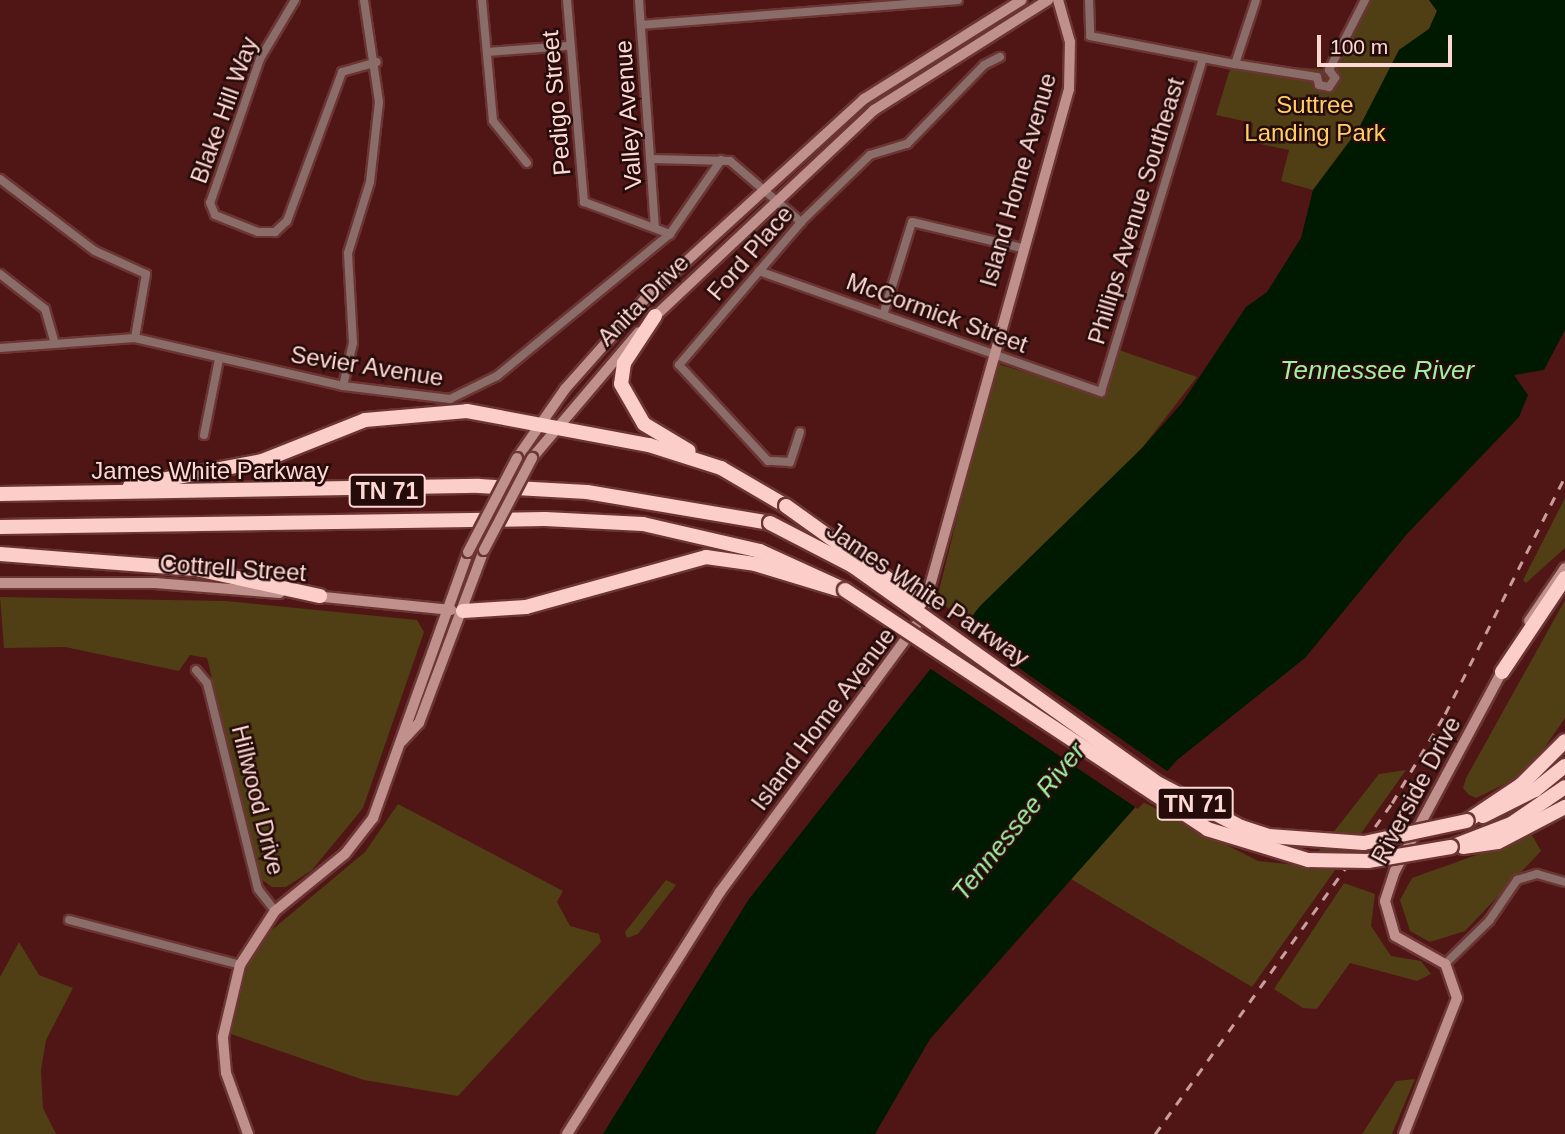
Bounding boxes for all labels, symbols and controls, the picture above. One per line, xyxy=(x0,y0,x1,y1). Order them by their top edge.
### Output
scale bar xyxy=(1320,21,1455,65)
street label: Pedigo Street xyxy=(535,29,577,177)
street label: Blake Hill Way xyxy=(184,33,264,187)
text: 100 m xyxy=(1330,35,1388,58)
street label: Valley Avenue xyxy=(608,39,648,191)
street label: Island Home Avenue xyxy=(974,69,1062,291)
street label: Phillips Avenue Southeast xyxy=(1082,74,1190,348)
park label: Suttree Landing Park xyxy=(1244,91,1386,147)
street label: Ford Place xyxy=(701,200,799,306)
street label: Anita Drive xyxy=(591,248,695,352)
street label: McCormick Street xyxy=(842,267,1032,359)
street label: Sevier Avenue xyxy=(288,340,446,392)
water label: Tennessee River xyxy=(1280,355,1474,387)
street label: James White Parkway xyxy=(91,457,329,485)
road number: TN 71 xyxy=(348,471,426,510)
street label: James White Parkway xyxy=(822,516,1034,672)
street label: Cottrell Street xyxy=(159,549,307,587)
street label: Island Home Avenue xyxy=(745,622,901,816)
street label: Riverside Drive xyxy=(1365,711,1467,869)
street label: Hillwood Drive xyxy=(225,722,291,878)
water label: Tennessee River xyxy=(946,737,1092,907)
road number: TN 71 xyxy=(1156,784,1234,824)

